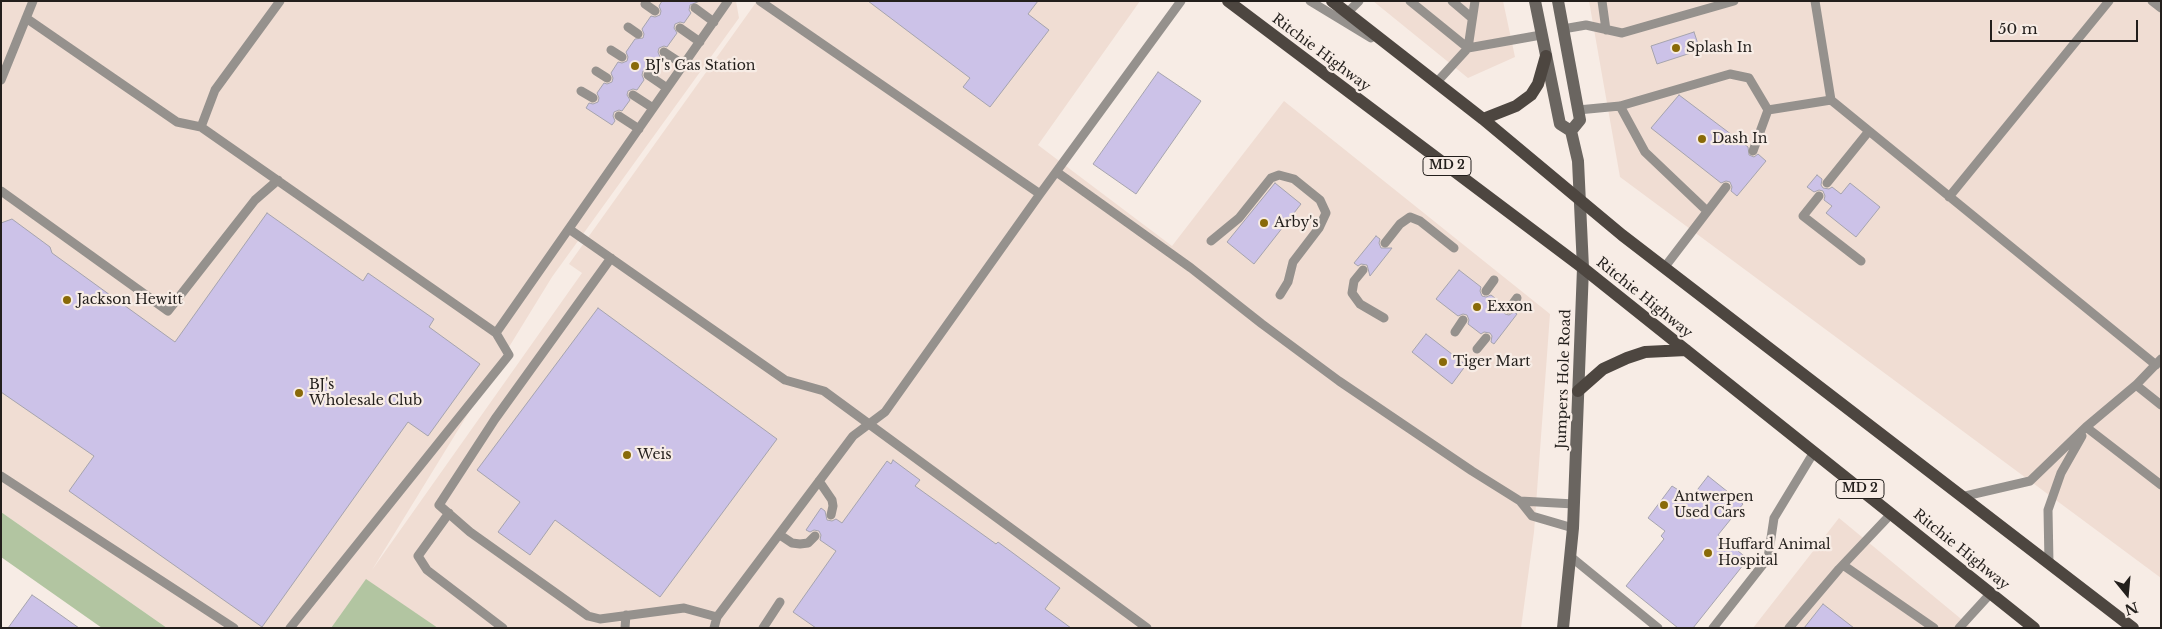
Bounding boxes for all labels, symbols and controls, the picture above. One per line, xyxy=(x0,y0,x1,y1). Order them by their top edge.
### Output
scale bar xyxy=(1992,10,2140,42)
street label: Ritchie Highway xyxy=(1269,11,1373,95)
text: 50 m xyxy=(1998,19,2038,38)
place label: Splash In xyxy=(1686,40,1752,56)
marker: Splash In xyxy=(1670,42,1682,54)
place label: BJ's Gas Station xyxy=(645,58,756,74)
marker: BJ's Gas Station xyxy=(629,60,641,72)
place label: Dash In xyxy=(1712,131,1767,147)
marker: Dash In xyxy=(1696,133,1708,145)
road number: MD 2 xyxy=(1423,157,1471,176)
place label: Arby's xyxy=(1274,215,1319,231)
marker: Arby's xyxy=(1258,217,1270,229)
street label: Ritchie Highway xyxy=(1593,254,1695,342)
place label: Jackson Hewitt xyxy=(77,292,183,308)
marker: Jackson Hewitt xyxy=(61,294,73,306)
place label: Exxon xyxy=(1487,299,1533,315)
marker: Exxon xyxy=(1471,301,1483,313)
street label: Jumpers Hole Road xyxy=(1553,309,1575,449)
place label: Tiger Mart xyxy=(1453,354,1531,370)
marker: Tiger Mart xyxy=(1437,356,1449,368)
place label: BJ's Wholesale Club xyxy=(309,377,422,410)
marker: BJ's Wholesale Club xyxy=(293,387,305,399)
place label: Weis xyxy=(637,447,672,463)
marker: Weis xyxy=(621,449,633,461)
road number: MD 2 xyxy=(1836,479,1884,498)
place label: Antwerpen Used Cars xyxy=(1674,489,1753,522)
marker: Antwerpen Used Cars xyxy=(1658,499,1670,511)
street label: Ritchie Highway xyxy=(1910,506,2012,594)
place label: Huffard Animal Hospital xyxy=(1718,537,1831,570)
marker: Huffard Animal Hospital xyxy=(1702,547,1714,559)
north arrow xyxy=(2102,569,2152,619)
text: N xyxy=(2122,598,2140,619)

